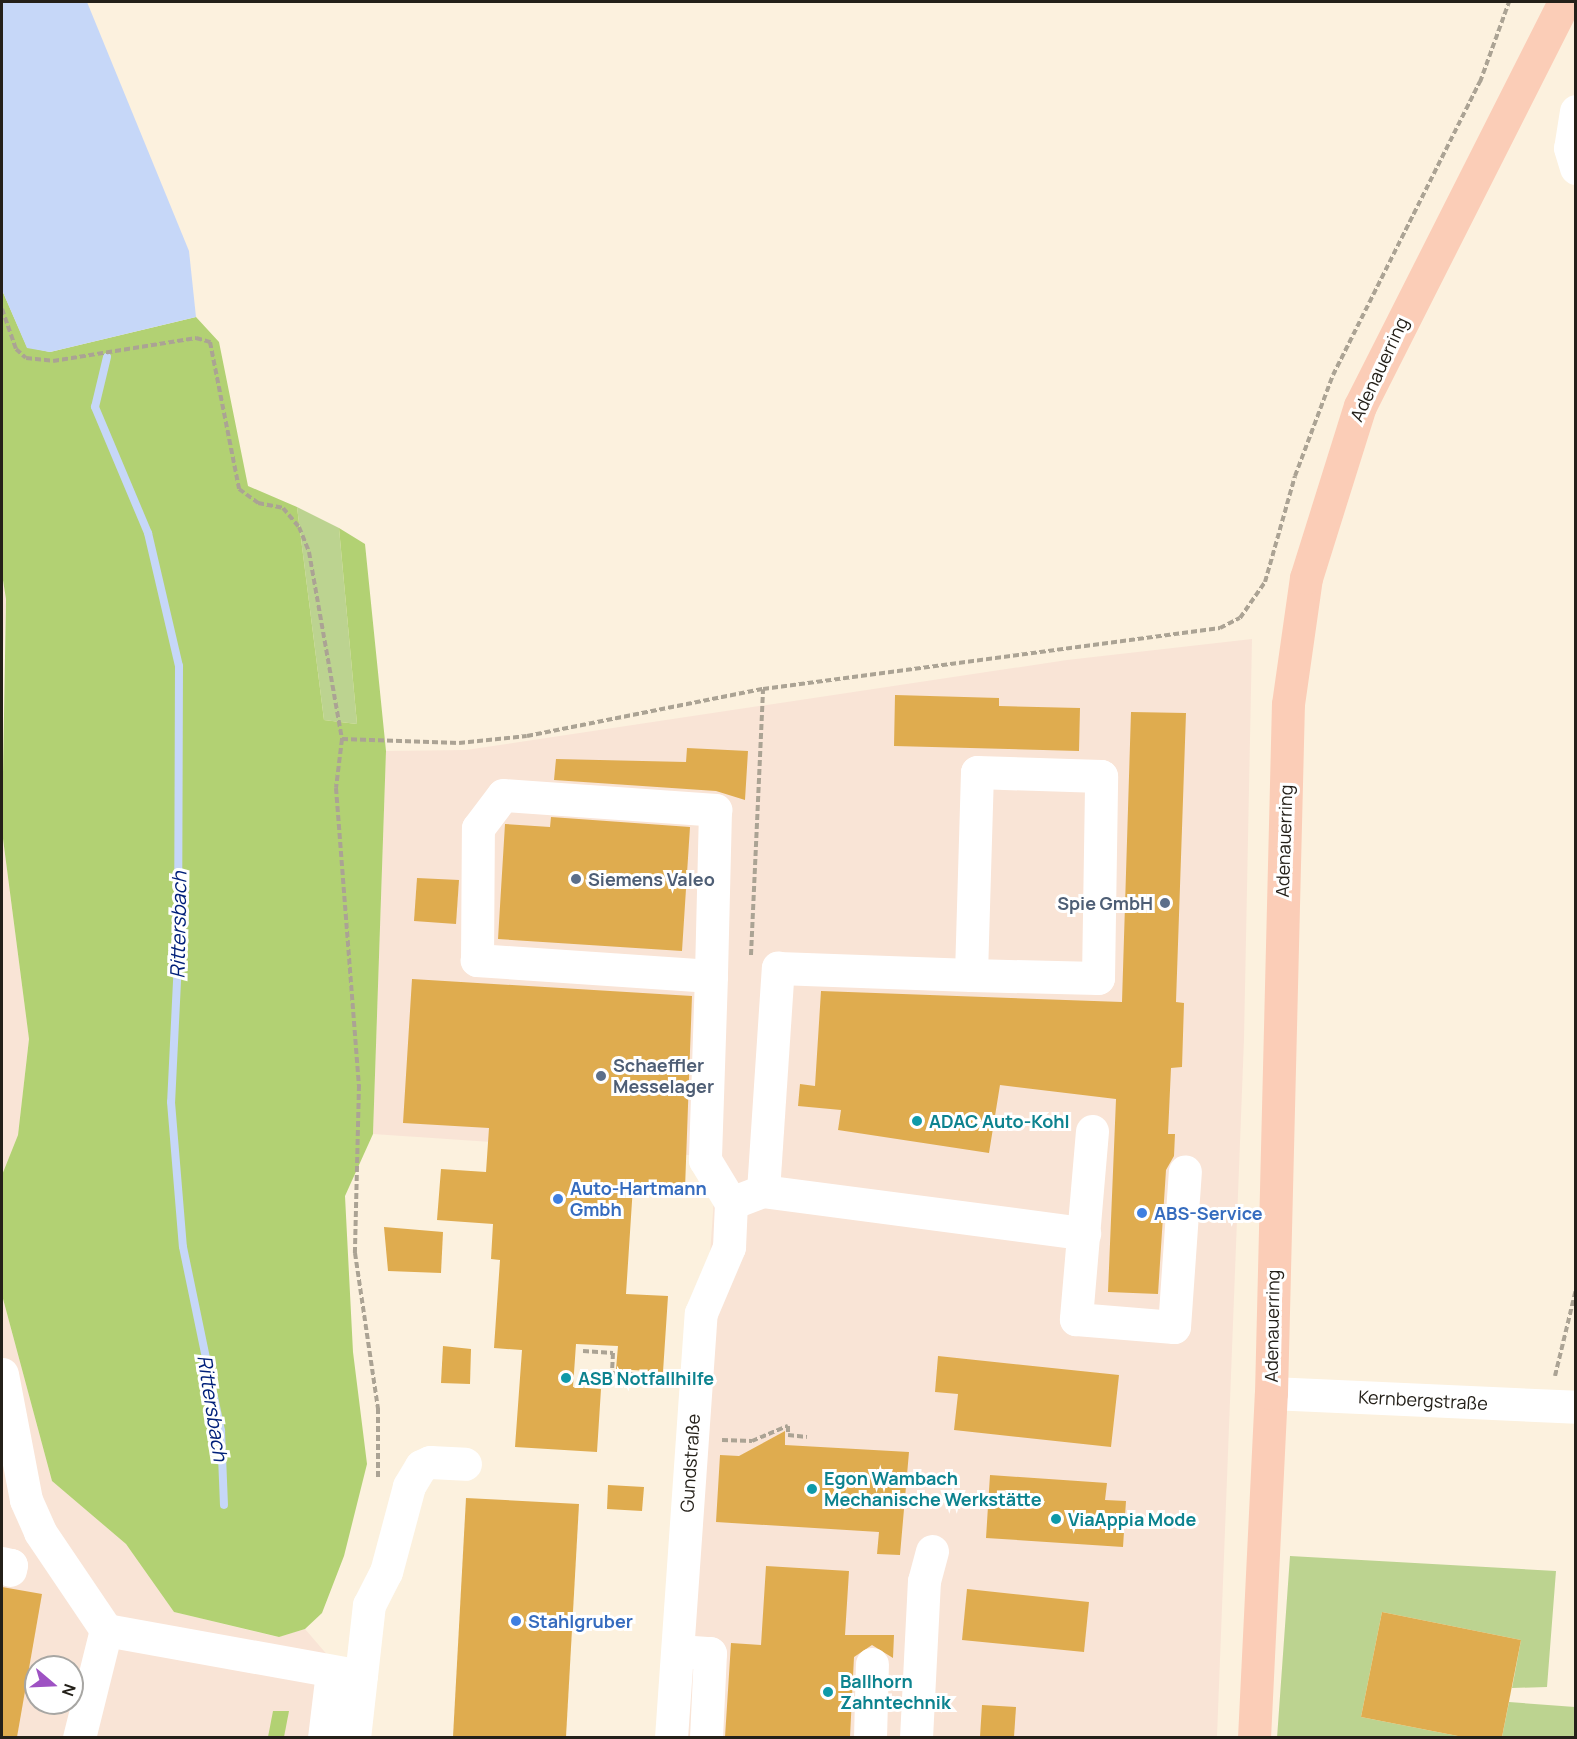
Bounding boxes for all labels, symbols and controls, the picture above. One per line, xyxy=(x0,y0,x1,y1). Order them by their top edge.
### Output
street label: Adenauerring xyxy=(1345,313,1413,425)
street label: Adenauerring xyxy=(1271,784,1297,898)
place label: Siemens Valeo xyxy=(588,868,715,890)
water label: Rittersbach xyxy=(165,871,191,979)
marker: Siemens Valeo xyxy=(569,872,583,886)
place label: Spie GmbH xyxy=(1057,892,1153,914)
marker: Spie GmbH xyxy=(1158,896,1172,910)
place label: Schaeffler Messelager xyxy=(613,1055,714,1098)
marker: Schaeffler Messelager xyxy=(594,1069,608,1083)
place label: ADAC Auto-Kohl xyxy=(929,1110,1070,1132)
marker: ADAC Auto-Kohl xyxy=(910,1114,924,1128)
place label: Auto-Hartmann Gmbh xyxy=(570,1178,707,1220)
marker: Auto-Hartmann Gmbh xyxy=(551,1192,565,1206)
place label: ABS-Service xyxy=(1154,1202,1263,1224)
marker: ABS-Service xyxy=(1135,1206,1149,1220)
street label: Adenauerring xyxy=(1260,1269,1284,1383)
water label: Rittersbach xyxy=(193,1353,233,1463)
place label: ASB Notfallhilfe xyxy=(578,1367,714,1389)
marker: ASB Notfallhilfe xyxy=(559,1371,573,1385)
street label: Kernbergstraße xyxy=(1358,1386,1488,1414)
street label: Gundstraße xyxy=(676,1413,704,1513)
place label: Egon Wambach Mechanische Werkstätte xyxy=(824,1468,1042,1510)
marker: Egon Wambach Mechanische Werkstätte xyxy=(805,1482,819,1496)
place label: ViaAppia Mode xyxy=(1068,1508,1196,1530)
marker: ViaAppia Mode xyxy=(1049,1512,1063,1526)
place label: Stahlgruber xyxy=(528,1610,633,1632)
marker: Stahlgruber xyxy=(509,1614,523,1628)
north arrow xyxy=(24,1655,84,1715)
place label: Ballhorn Zahntechnik xyxy=(840,1671,951,1714)
text: N xyxy=(57,1681,81,1699)
marker: Ballhorn Zahntechnik xyxy=(821,1685,835,1699)

